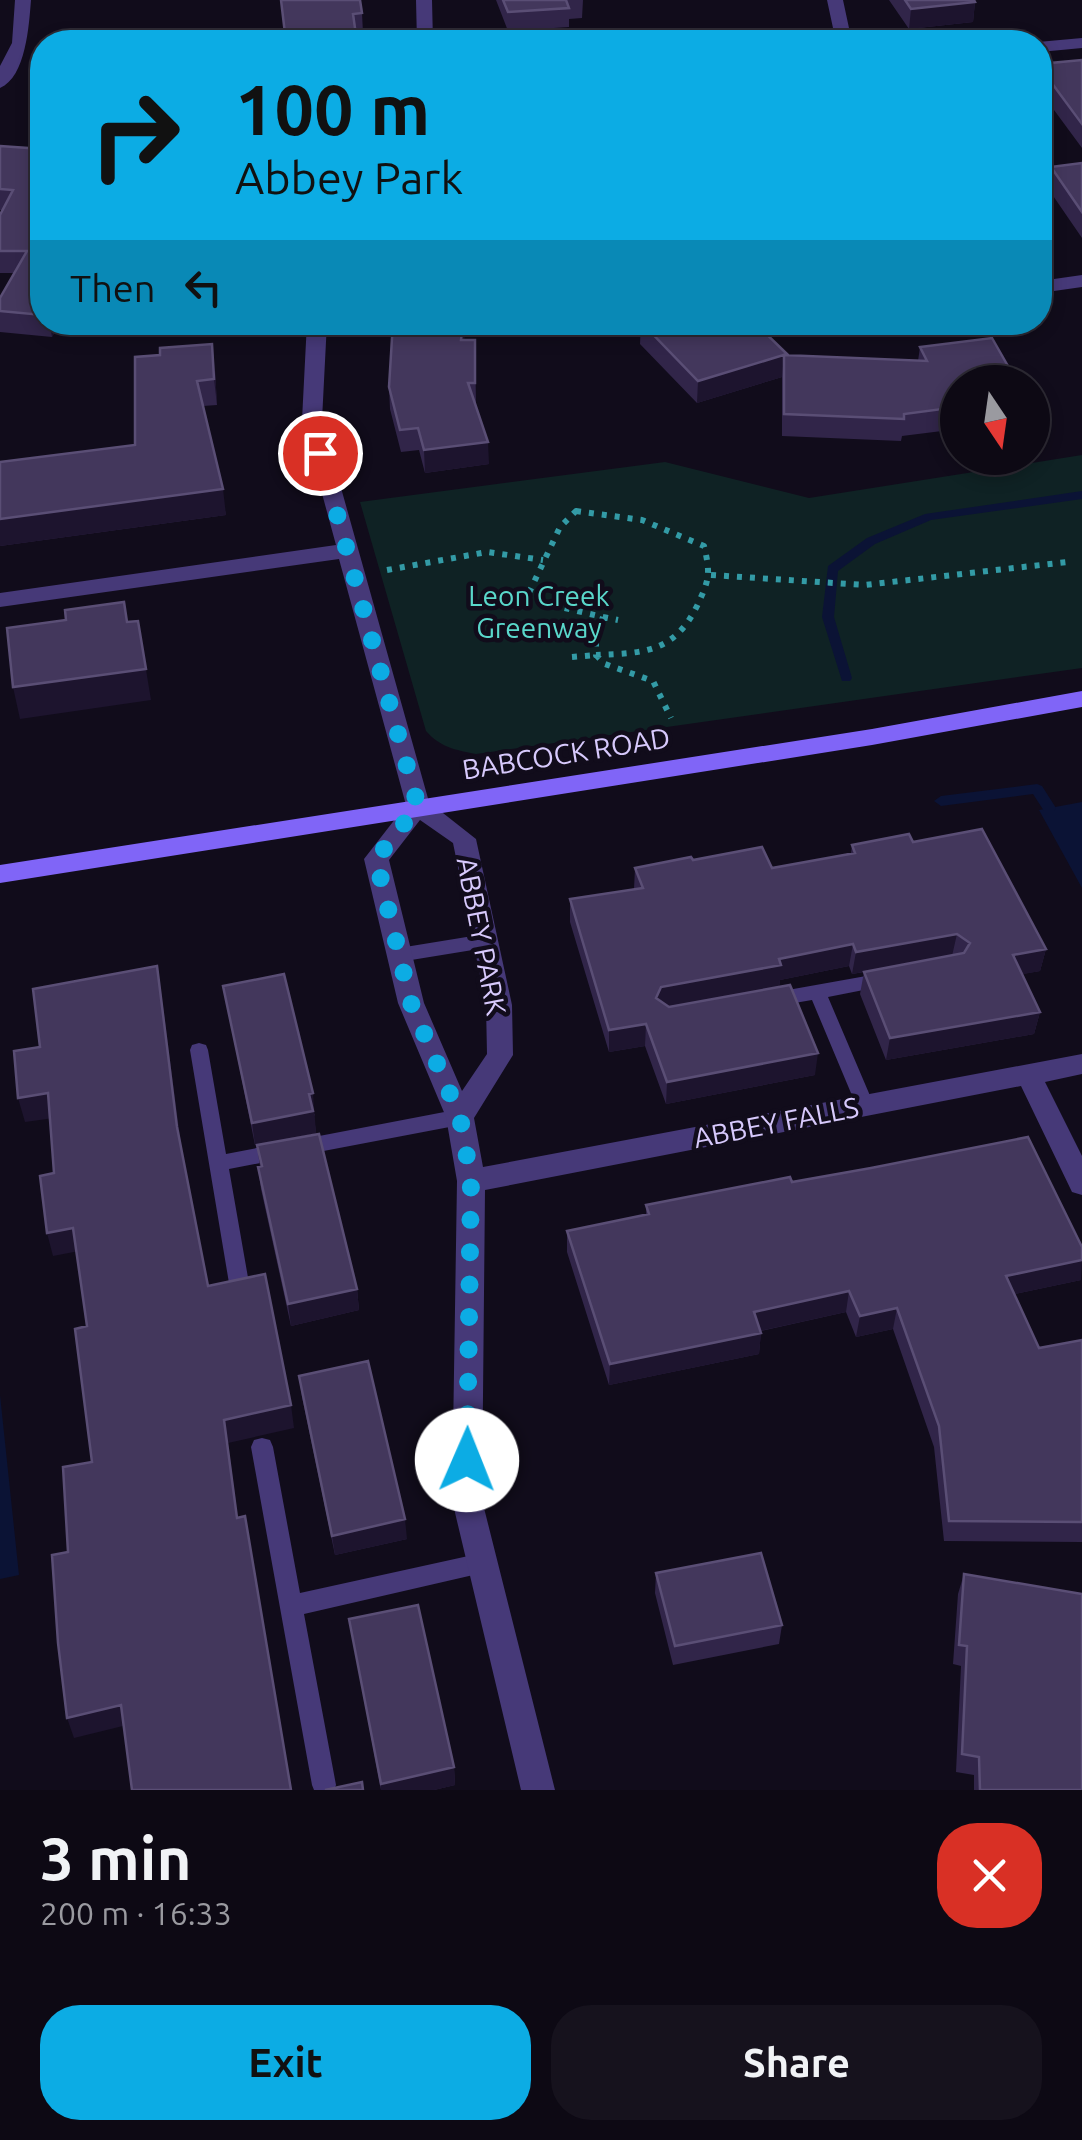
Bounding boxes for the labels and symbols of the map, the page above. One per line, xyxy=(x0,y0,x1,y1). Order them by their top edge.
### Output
north arrow xyxy=(940,365,1050,475)
pin xyxy=(278,411,363,496)
park label: Leon Creek Greenway xyxy=(468,580,610,643)
street label: BABCOCK ROAD xyxy=(460,721,672,785)
street label: ABBEY PARK xyxy=(451,854,513,1018)
street label: ABBEY FALLS xyxy=(691,1091,861,1153)
position arrow xyxy=(415,1408,519,1512)

